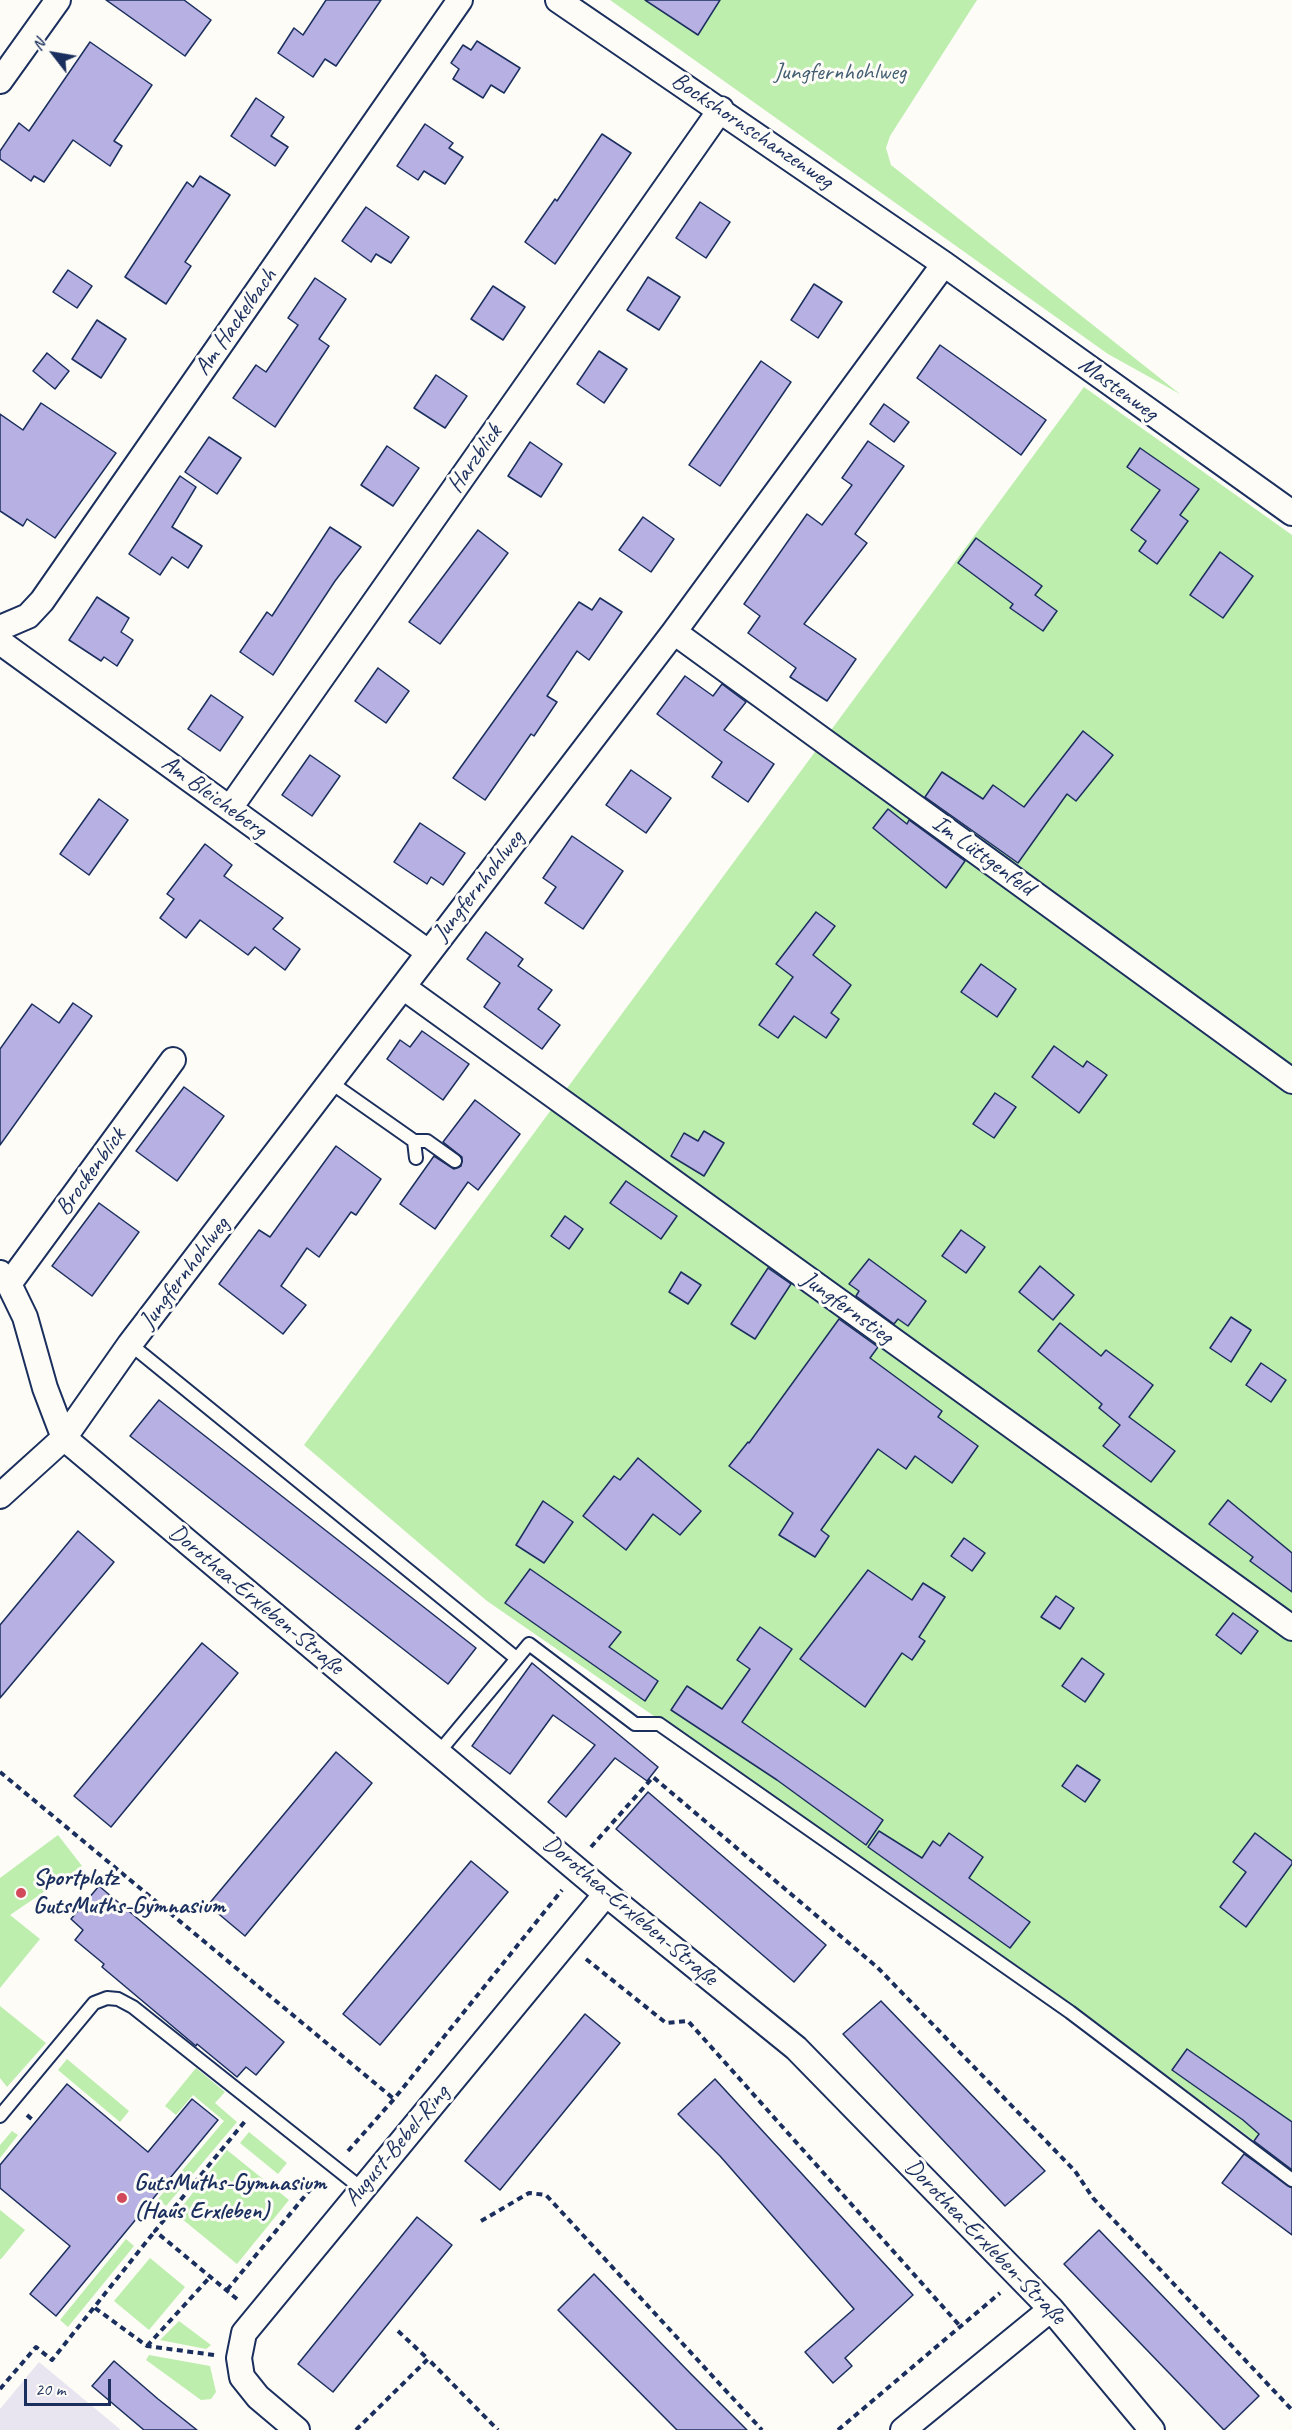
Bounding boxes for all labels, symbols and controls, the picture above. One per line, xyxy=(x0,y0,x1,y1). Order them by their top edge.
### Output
north arrow xyxy=(24,24,84,84)
text: N xyxy=(27,35,50,54)
park label: Jungfernhohlweg xyxy=(774,59,906,87)
street label: Bockshornschanzenweg xyxy=(666,66,838,196)
street label: Am Hackelbach xyxy=(189,263,283,381)
street label: Mastenweg xyxy=(1073,351,1163,427)
street label: Harzblick xyxy=(441,419,509,499)
street label: Am Bleicheberg xyxy=(156,749,272,845)
street label: Im Lüttgenfeld xyxy=(926,809,1040,903)
street label: Jungfernhohlweg xyxy=(427,825,531,947)
street label: Brockenblick xyxy=(49,1122,133,1222)
street label: Jungfernhohlweg xyxy=(134,1211,236,1335)
street label: Jungfernstieg xyxy=(796,1265,898,1351)
street label: Dorothea-Erxleben-Straße xyxy=(163,1518,349,1682)
street label: Dorothea-Erxleben-Straße xyxy=(537,1829,723,1993)
place label: Sportplatz GutsMuths-Gymnasium xyxy=(33,1865,225,1921)
marker: Sportplatz GutsMuths-Gymnasium xyxy=(14,1886,28,1900)
street label: August-Bebel-Ring xyxy=(338,2080,456,2212)
street label: Dorothea-Erxleben-Straße xyxy=(898,2153,1072,2331)
place label: GutsMuths-Gymnasium (Haus Erxleben) xyxy=(134,2170,326,2226)
marker: GutsMuths-Gymnasium (Haus Erxleben) xyxy=(115,2191,129,2205)
scale bar xyxy=(27,2367,114,2405)
text: 20 m xyxy=(35,2378,66,2400)

